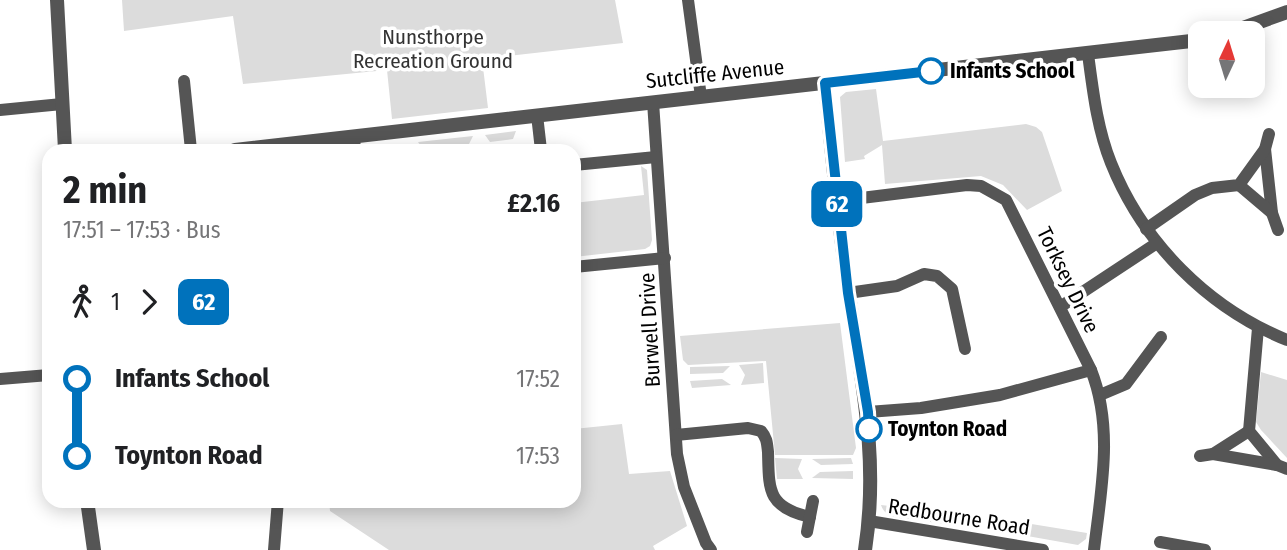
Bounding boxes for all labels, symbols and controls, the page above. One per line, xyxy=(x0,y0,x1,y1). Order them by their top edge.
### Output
north arrow xyxy=(1188,21,1265,98)
map controls xyxy=(1188,21,1265,98)
park label: Nunsthorpe Recreation Ground xyxy=(353,24,513,74)
street label: Sutcliffe Avenue xyxy=(645,54,785,94)
marker: Infants School xyxy=(918,58,944,84)
place label: Infants School xyxy=(950,58,1075,84)
text: 2 min xyxy=(63,167,147,213)
line badge: 62 xyxy=(806,181,868,227)
text: £2.16 xyxy=(507,188,560,219)
text: 62 xyxy=(825,190,849,218)
text: 17:51 – 17:53 · Bus xyxy=(63,216,221,244)
street label: Torksey Drive xyxy=(1031,223,1105,337)
street label: Burwell Drive xyxy=(634,272,666,388)
icon: walk xyxy=(63,283,101,321)
icon: forward xyxy=(130,283,168,321)
text: 1 xyxy=(111,288,120,316)
text: 62 xyxy=(192,288,215,316)
text: Infants School xyxy=(115,363,269,394)
text: 17:52 xyxy=(516,365,560,393)
marker: Toynton Road xyxy=(856,416,882,442)
place label: Toynton Road xyxy=(888,416,1007,442)
text: Toynton Road xyxy=(115,440,263,471)
text: 17:53 xyxy=(516,442,560,470)
street label: Redbourne Road xyxy=(886,493,1032,541)

